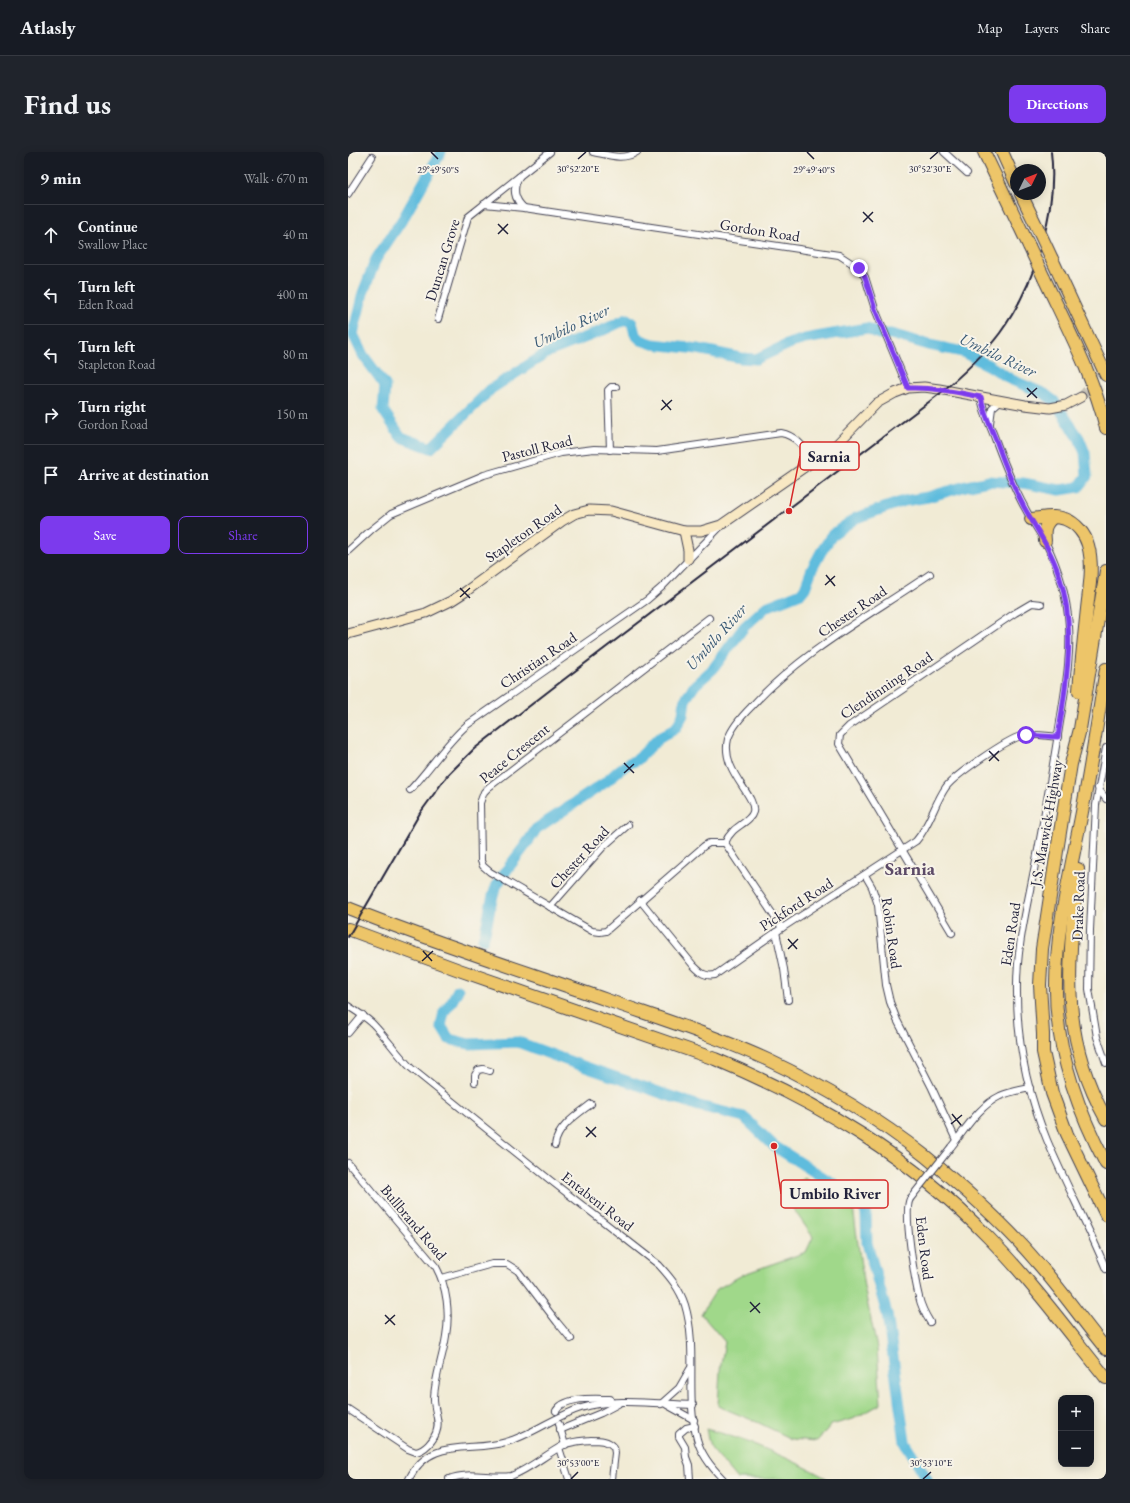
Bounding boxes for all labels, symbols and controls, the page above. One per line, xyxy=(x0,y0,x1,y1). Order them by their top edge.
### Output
text: Atlasly xyxy=(20,15,76,40)
text: Map xyxy=(977,19,1002,37)
text: Layers xyxy=(1024,19,1059,37)
text: Share xyxy=(1081,19,1110,37)
button: Directions xyxy=(1009,85,1106,123)
text: Find us xyxy=(24,86,111,122)
text: 30°52'20"E xyxy=(557,162,600,175)
text: 30°52'30"E xyxy=(909,162,952,175)
text: 29°49'50"S xyxy=(417,163,459,176)
text: 29°49'40"S xyxy=(793,163,835,176)
north arrow xyxy=(1010,164,1046,200)
text: 9 min xyxy=(40,167,81,189)
text: Walk · 670 m xyxy=(244,170,308,187)
street label: Gordon Road xyxy=(719,214,802,246)
street label: Duncan Grove xyxy=(420,216,464,303)
text: Continue xyxy=(78,217,138,236)
icon: ahead xyxy=(40,224,62,246)
text: 40 m xyxy=(283,226,308,243)
text: Swallow Place xyxy=(78,236,148,253)
route end xyxy=(850,259,868,277)
text: Turn left xyxy=(78,277,135,296)
icon: left xyxy=(40,284,62,306)
text: 400 m xyxy=(277,286,308,303)
text: Eden Road xyxy=(78,296,133,313)
water label: Umbilo River xyxy=(529,299,614,353)
water label: Umbilo River xyxy=(956,328,1041,382)
text: Turn left xyxy=(78,337,135,356)
icon: left xyxy=(40,344,62,366)
text: 80 m xyxy=(283,346,308,363)
text: Stapleton Road xyxy=(78,356,155,373)
text: Turn right xyxy=(78,397,146,416)
icon: right xyxy=(40,404,62,426)
text: 150 m xyxy=(277,406,308,423)
text: Gordon Road xyxy=(78,416,148,433)
street label: Pastoll Road xyxy=(500,430,575,466)
callout: Sarnia xyxy=(800,442,859,470)
text: Sarnia xyxy=(808,446,851,467)
icon: arrive xyxy=(40,464,62,486)
text: Arrive at destination xyxy=(78,465,209,484)
street label: Stapleton Road xyxy=(481,499,565,566)
button: Save xyxy=(40,516,170,554)
button: Share xyxy=(178,516,308,554)
street label: Chester Road xyxy=(814,581,890,641)
water label: Umbilo River xyxy=(681,599,752,675)
street label: Christian Road xyxy=(496,627,580,693)
street label: Clendinning Road xyxy=(836,647,936,723)
street label: Peace Crescent xyxy=(475,719,553,787)
route start xyxy=(1017,726,1035,744)
street label: J.S. Marwick Highway xyxy=(1025,758,1067,890)
street label: Chester Road xyxy=(545,821,613,892)
district label: Sarnia xyxy=(885,856,936,881)
street label: Drake Road xyxy=(1067,870,1089,941)
street label: Pickford Road xyxy=(756,873,837,935)
street label: Robin Road xyxy=(878,896,906,970)
street label: Eden Road xyxy=(996,901,1024,967)
street label: Entabeni Road xyxy=(558,1167,638,1235)
street label: Bullbrand Road xyxy=(377,1180,451,1264)
callout: Umbilo River xyxy=(781,1180,888,1208)
text: Umbilo River xyxy=(789,1183,881,1204)
street label: Eden Road xyxy=(912,1215,938,1281)
map controls xyxy=(1058,1395,1094,1467)
button: + xyxy=(1058,1395,1094,1431)
button: − xyxy=(1058,1431,1094,1467)
text: 30°53'00"E xyxy=(557,1456,600,1469)
text: 30°53'10"E xyxy=(910,1456,953,1469)

